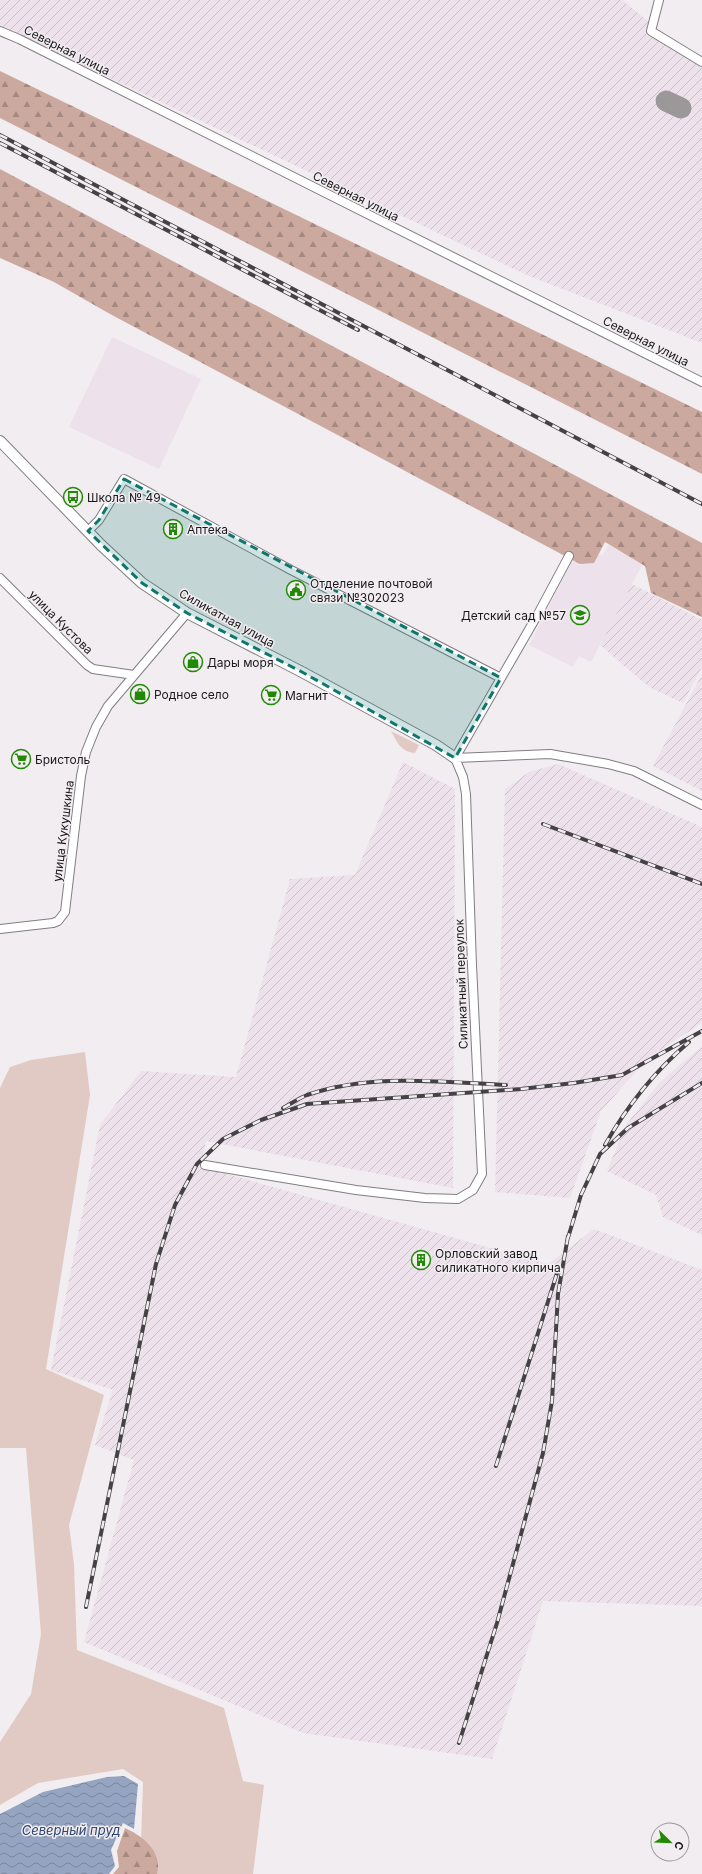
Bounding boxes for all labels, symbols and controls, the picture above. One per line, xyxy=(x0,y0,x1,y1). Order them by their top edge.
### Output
street label: Северная улица xyxy=(21,22,113,78)
street label: Северная улица xyxy=(310,168,402,224)
street label: Северная улица xyxy=(600,313,692,369)
bus stop icon: Школа № 49 xyxy=(62,486,84,508)
place label: Школа № 49 xyxy=(87,490,161,505)
building icon: Аптека xyxy=(162,518,184,540)
place label: Аптека xyxy=(187,522,228,537)
place label: Отделение почтовой связи №302023 xyxy=(310,576,433,605)
public building icon: Отделение почтовой связи №302023 xyxy=(285,579,307,601)
street label: Силикатная улица xyxy=(177,586,277,650)
street label: улица Кустова xyxy=(26,587,96,657)
school or university icon: Детский сад №57 xyxy=(569,604,591,626)
place label: Детский сад №57 xyxy=(461,608,566,623)
shop icon: Дары моря xyxy=(182,651,204,673)
place label: Дары моря xyxy=(207,655,274,670)
shop icon: Родное село xyxy=(129,683,151,705)
supermarket icon: Магнит xyxy=(260,684,282,706)
place label: Родное село xyxy=(154,687,229,702)
place label: Магнит xyxy=(285,688,328,703)
supermarket icon: Бристоль xyxy=(10,748,32,770)
place label: Бристоль xyxy=(35,752,91,767)
street label: улица Кукушкина xyxy=(49,779,77,883)
street label: Силикатный переулок xyxy=(451,918,471,1049)
place label: Орловский завод силикатного кирпича xyxy=(435,1246,561,1275)
building icon: Орловский завод силикатного кирпича xyxy=(410,1249,432,1271)
water label: Северный пруд xyxy=(22,1822,120,1838)
north arrow xyxy=(650,1822,690,1862)
text: С xyxy=(671,1839,687,1852)

